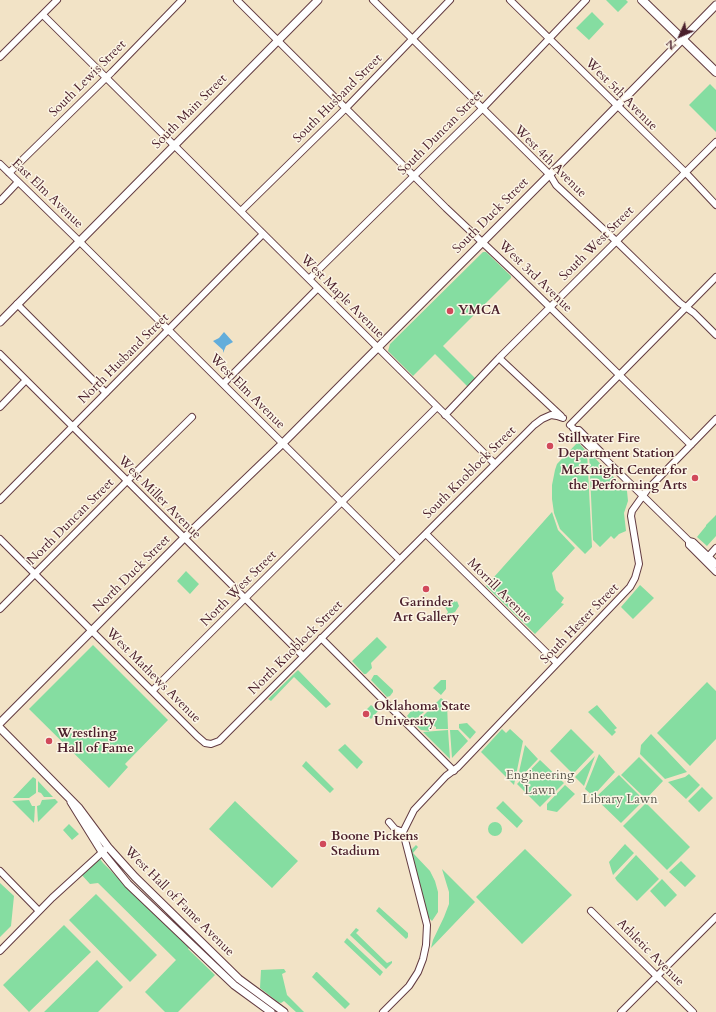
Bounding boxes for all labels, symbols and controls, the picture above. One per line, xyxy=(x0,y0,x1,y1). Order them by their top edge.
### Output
north arrow xyxy=(660,16,700,56)
text: N xyxy=(662,36,680,54)
street label: South Lewis Street xyxy=(46,37,130,121)
street label: South Husband Street xyxy=(290,51,386,147)
street label: West 5th Avenue xyxy=(582,56,660,134)
street label: South Main Street xyxy=(149,71,231,153)
street label: South Duncan Street xyxy=(395,87,487,179)
street label: West 4th Avenue xyxy=(511,123,589,201)
street label: East Elm Avenue xyxy=(8,156,86,232)
street label: South Duck Street xyxy=(450,175,532,257)
street label: South West Street xyxy=(557,204,637,284)
street label: West 3rd Avenue xyxy=(495,238,575,316)
street label: West Maple Avenue xyxy=(297,252,387,342)
place label: YMCA xyxy=(458,303,501,319)
marker: YMCA xyxy=(445,306,455,316)
street label: North Husband Street xyxy=(75,310,173,408)
street label: West Elm Avenue xyxy=(206,351,288,433)
street label: South Knoblock Street xyxy=(420,423,520,523)
place label: Stillwater Fire Department Station xyxy=(558,431,675,462)
marker: Stillwater Fire Department Station xyxy=(545,441,555,451)
street label: West Miller Avenue xyxy=(114,453,204,543)
place label: McKnight Center for the Performing Arts xyxy=(561,463,687,494)
marker: McKnight Center for the Performing Arts xyxy=(690,473,700,483)
street label: North Duncan Street xyxy=(24,475,118,569)
street label: North Duck Street xyxy=(90,532,174,616)
street label: North West Street xyxy=(198,548,280,630)
street label: Morrill Avenue xyxy=(464,556,534,626)
street label: South Hester Street xyxy=(538,580,622,668)
marker: Garinder Art Gallery xyxy=(421,584,431,594)
place label: Garinder Art Gallery xyxy=(393,595,459,626)
street label: North Knoblock Street xyxy=(246,598,346,698)
street label: West Mathews Avenue xyxy=(102,625,204,727)
place label: Oklahoma State University xyxy=(374,699,470,730)
marker: Oklahoma State University xyxy=(361,709,371,719)
place label: Wrestling Hall of Fame xyxy=(57,726,134,757)
marker: Wrestling Hall of Fame xyxy=(44,736,54,746)
park label: Engineering Lawn xyxy=(506,768,574,799)
park label: Library Lawn xyxy=(582,792,658,808)
place label: Boone Pickens Stadium xyxy=(331,829,418,860)
marker: Boone Pickens Stadium xyxy=(318,839,328,849)
street label: West Hall of Fame Avenue xyxy=(121,844,237,960)
street label: Athletic Avenue xyxy=(613,916,687,990)

